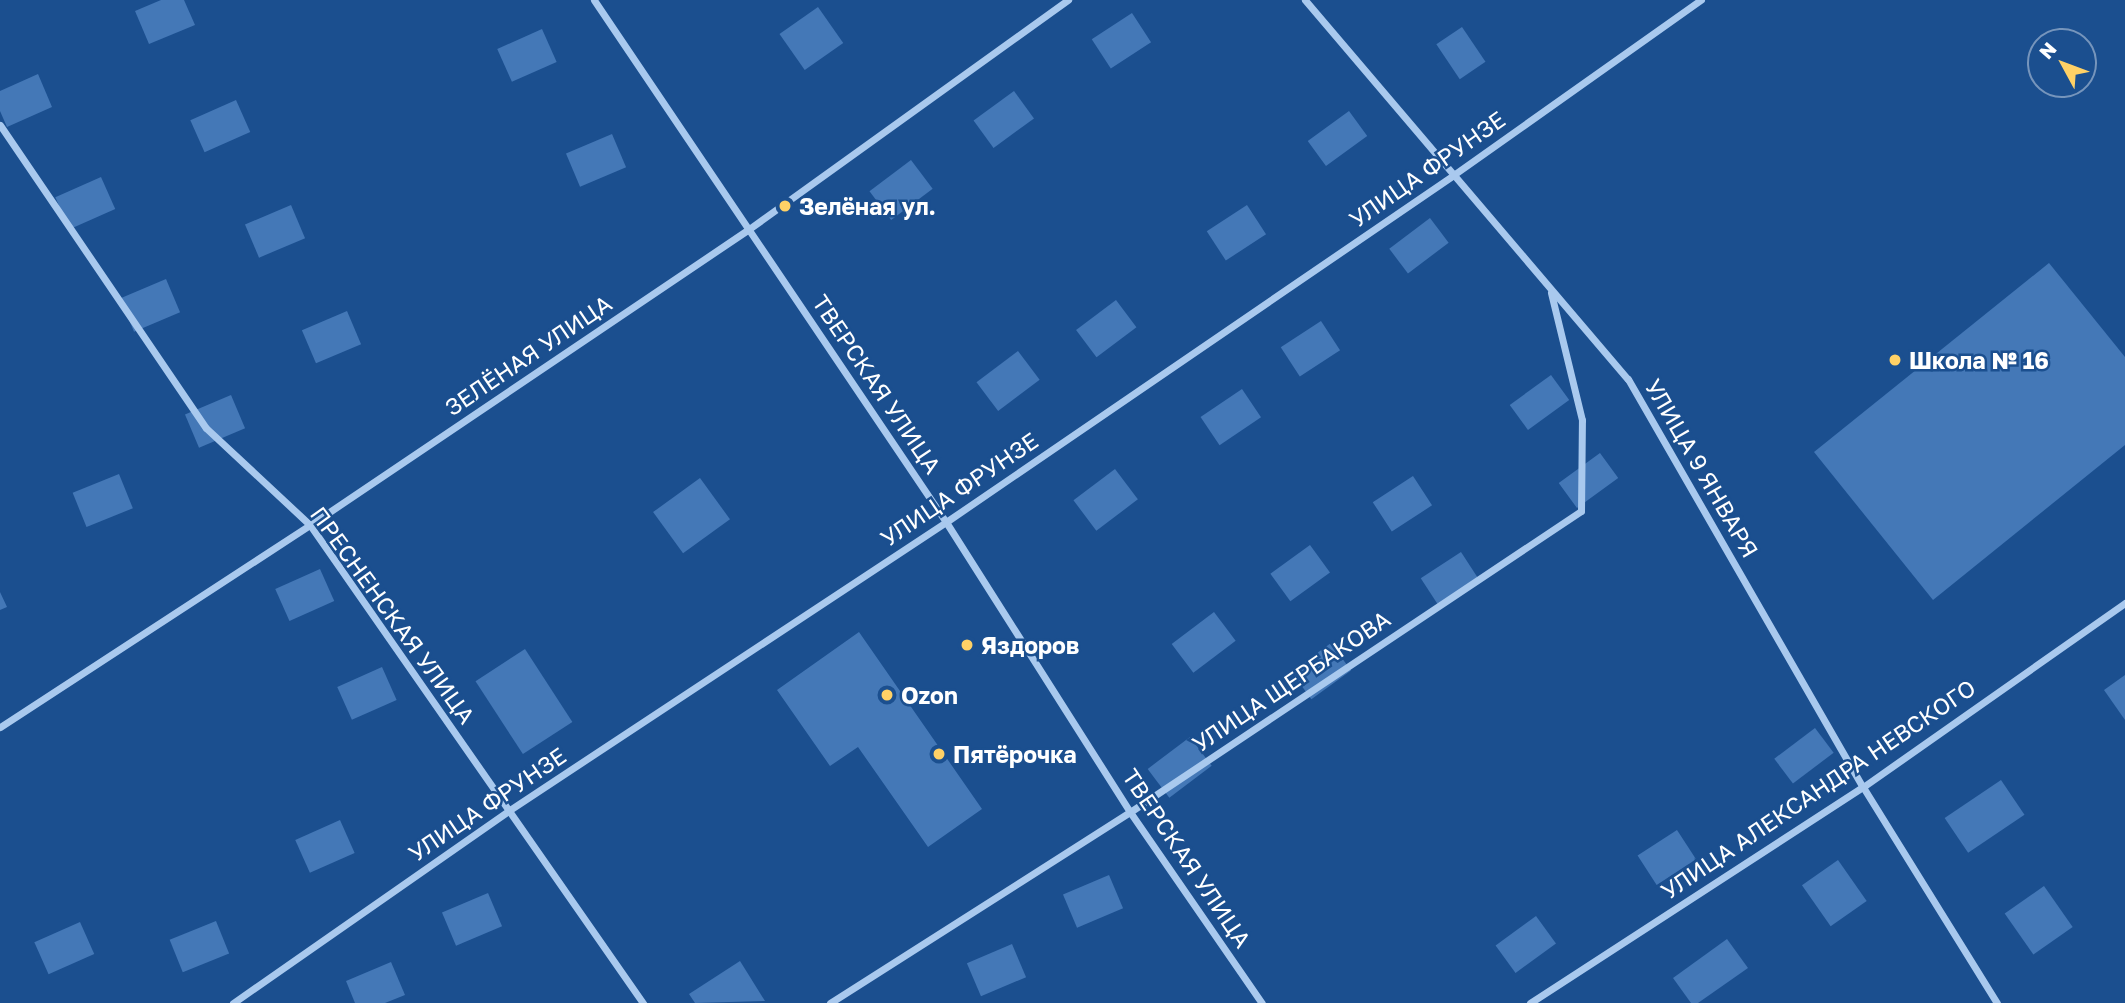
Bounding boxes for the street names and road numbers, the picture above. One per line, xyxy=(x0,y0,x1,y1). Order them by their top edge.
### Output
street label: УЛИЦА ФРУНЗЕ xyxy=(1344,105,1510,233)
street label: ЗЕЛЁНАЯ УЛИЦА xyxy=(439,289,617,421)
street label: ТВЕРСКАЯ УЛИЦА xyxy=(807,289,947,479)
street label: УЛИЦА 9 ЯНВАРЯ xyxy=(1640,374,1764,562)
street label: УЛИЦА ФРУНЗЕ xyxy=(875,426,1043,552)
street label: ПРЕСНЕНСКАЯ УЛИЦА xyxy=(305,501,481,729)
street label: УЛИЦА ЩЕРБАКОВА xyxy=(1187,605,1395,757)
street label: УЛИЦА АЛЕКСАНДРА НЕВСКОГО xyxy=(1656,673,1980,905)
street label: УЛИЦА ФРУНЗЕ xyxy=(403,741,571,867)
street label: ТВЕРСКАЯ УЛИЦА xyxy=(1117,763,1257,953)

